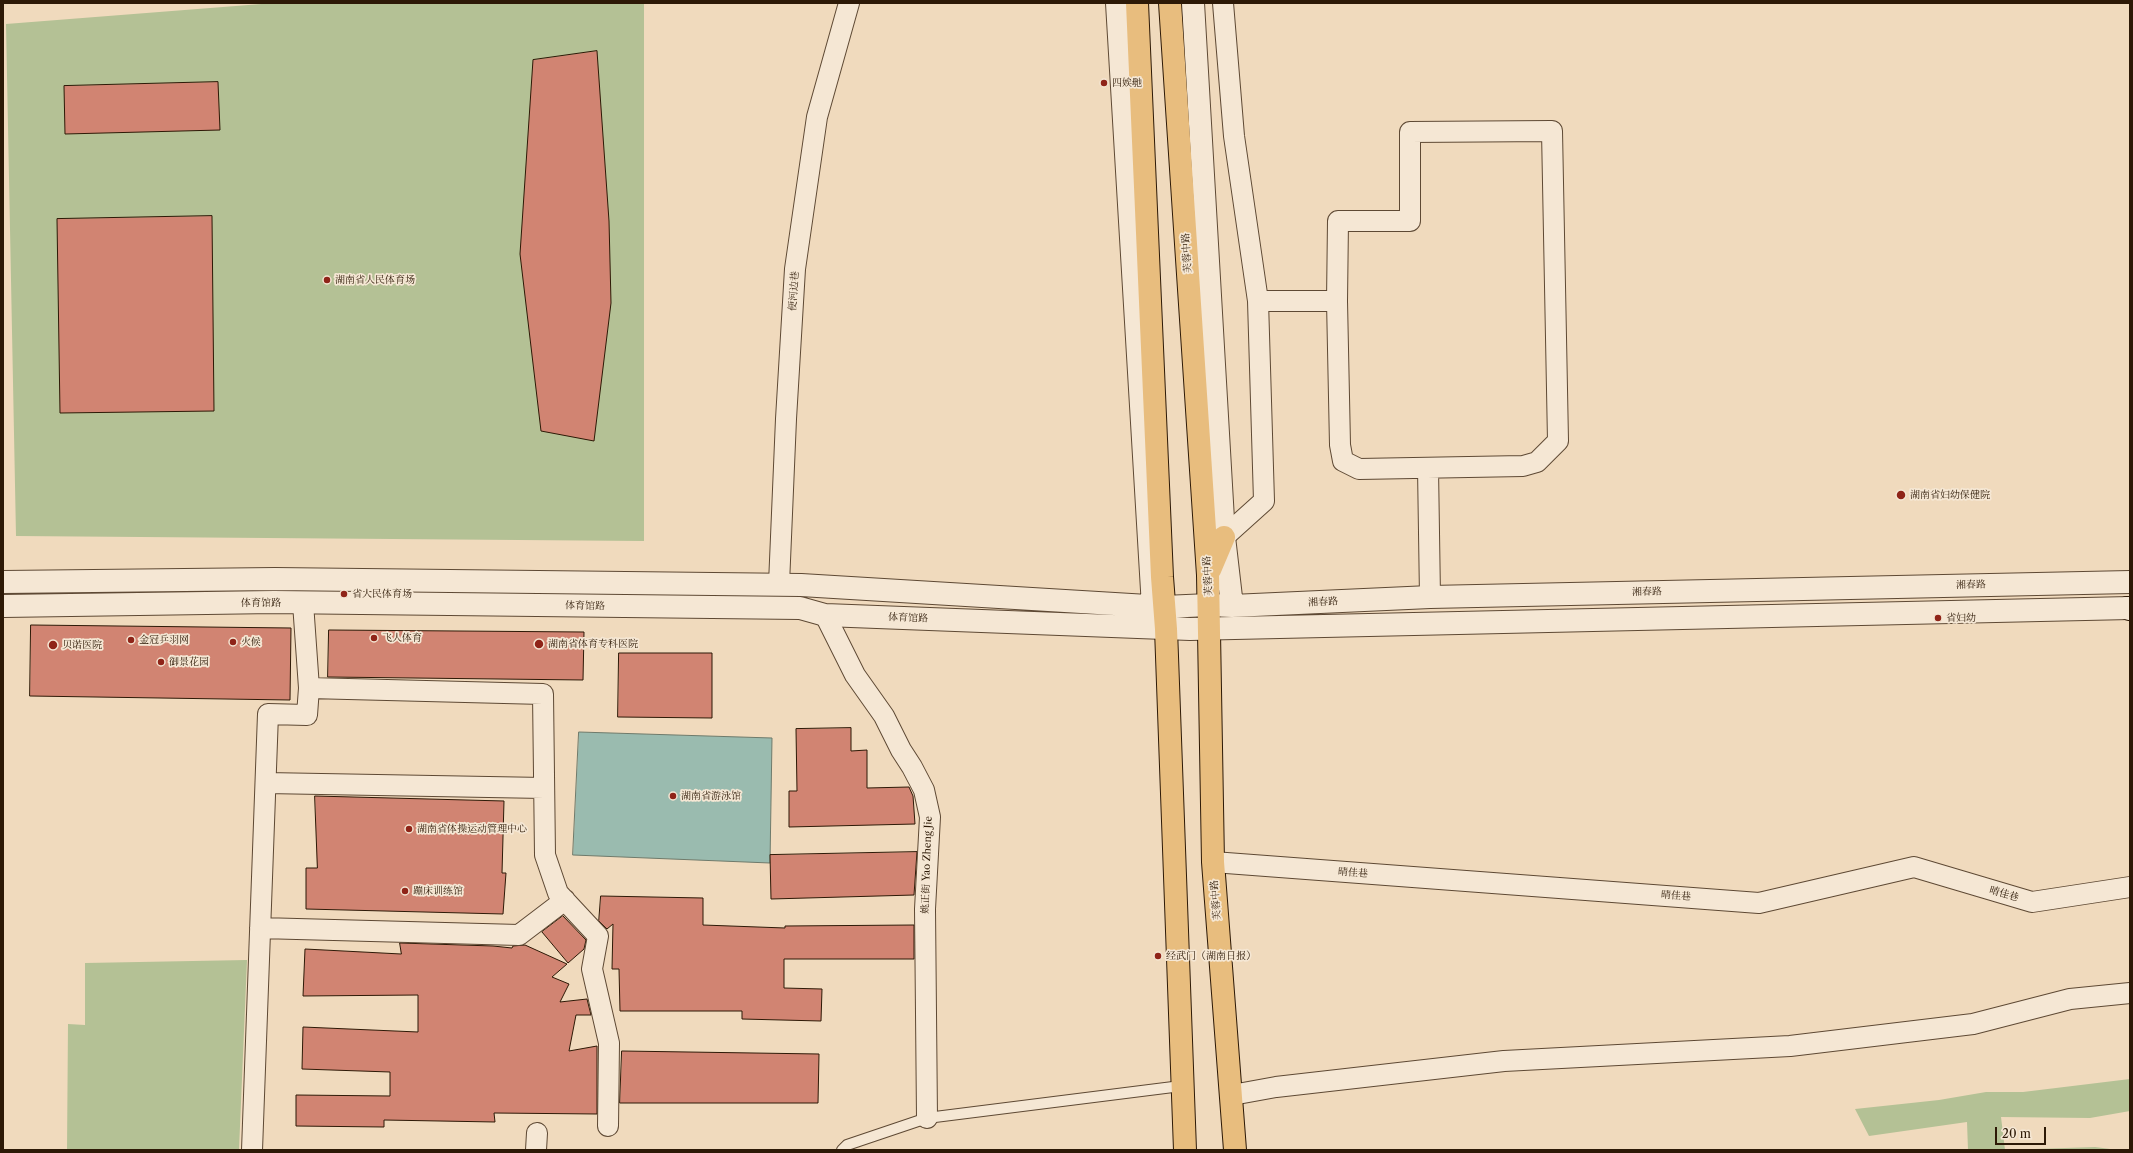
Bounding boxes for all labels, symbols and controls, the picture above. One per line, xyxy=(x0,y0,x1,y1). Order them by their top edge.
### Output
place label: 四娭毑 xyxy=(1112,77,1142,89)
marker: 四娭毑 xyxy=(1099,78,1109,88)
street label: 芙蓉中路 xyxy=(1180,233,1194,273)
street label: 便河边巷 xyxy=(787,271,801,311)
place label: 湖南省人民体育场 xyxy=(335,274,415,286)
marker: 湖南省人民体育场 xyxy=(322,275,332,285)
marker: 湖南省妇幼保健院 xyxy=(1895,489,1907,501)
place label: 湖南省妇幼保健院 xyxy=(1910,489,1990,501)
street label: 芙蓉中路 xyxy=(1201,556,1215,596)
street label: 湘春路 xyxy=(1956,579,1986,591)
street label: 湘春路 xyxy=(1632,586,1662,598)
place label: 省人民体育场 xyxy=(352,588,412,600)
marker: 省人民体育场 xyxy=(339,589,349,599)
street label: 湘春路 xyxy=(1308,595,1338,609)
street label: 体育馆路 xyxy=(241,597,281,609)
street label: 体育馆路 xyxy=(565,600,605,612)
street label: 体育馆路 xyxy=(888,611,928,625)
place label: 省妇幼 xyxy=(1946,612,1976,624)
marker: 省妇幼 xyxy=(1933,613,1943,623)
place label: 飞人体育 xyxy=(382,632,422,644)
marker: 飞人体育 xyxy=(369,633,379,643)
place label: 金冠乒羽网 xyxy=(139,634,189,646)
marker: 金冠乒羽网 xyxy=(126,635,136,645)
place label: 火候 xyxy=(241,636,261,648)
marker: 火候 xyxy=(228,637,238,647)
marker: 湖南省体育专科医院 xyxy=(533,638,545,650)
place label: 湖南省体育专科医院 xyxy=(548,638,638,650)
marker: 贝诺医院 xyxy=(47,639,59,651)
place label: 贝诺医院 xyxy=(62,639,102,651)
place label: 御景花园 xyxy=(169,656,209,668)
marker: 御景花园 xyxy=(156,657,166,667)
place label: 湖南省游泳馆 xyxy=(681,790,741,802)
marker: 湖南省游泳馆 xyxy=(668,791,678,801)
street label: 姚正街 Yao Zheng Jie xyxy=(919,816,935,914)
place label: 湖南省体操运动管理中心 xyxy=(417,823,527,835)
marker: 湖南省体操运动管理中心 xyxy=(404,824,414,834)
street label: 晴佳巷 xyxy=(1338,866,1368,880)
street label: 芙蓉中路 xyxy=(1208,880,1224,920)
street label: 晴佳巷 xyxy=(1988,884,2020,904)
place label: 蹦床训练馆 xyxy=(413,885,463,897)
marker: 蹦床训练馆 xyxy=(400,886,410,896)
street label: 晴佳巷 xyxy=(1661,889,1691,903)
place label: 经武门（湖南日报） xyxy=(1166,950,1256,962)
marker: 经武门（湖南日报） xyxy=(1153,951,1163,961)
scale bar xyxy=(1997,1119,2048,1145)
text: 20 m xyxy=(2002,1126,2031,1141)

